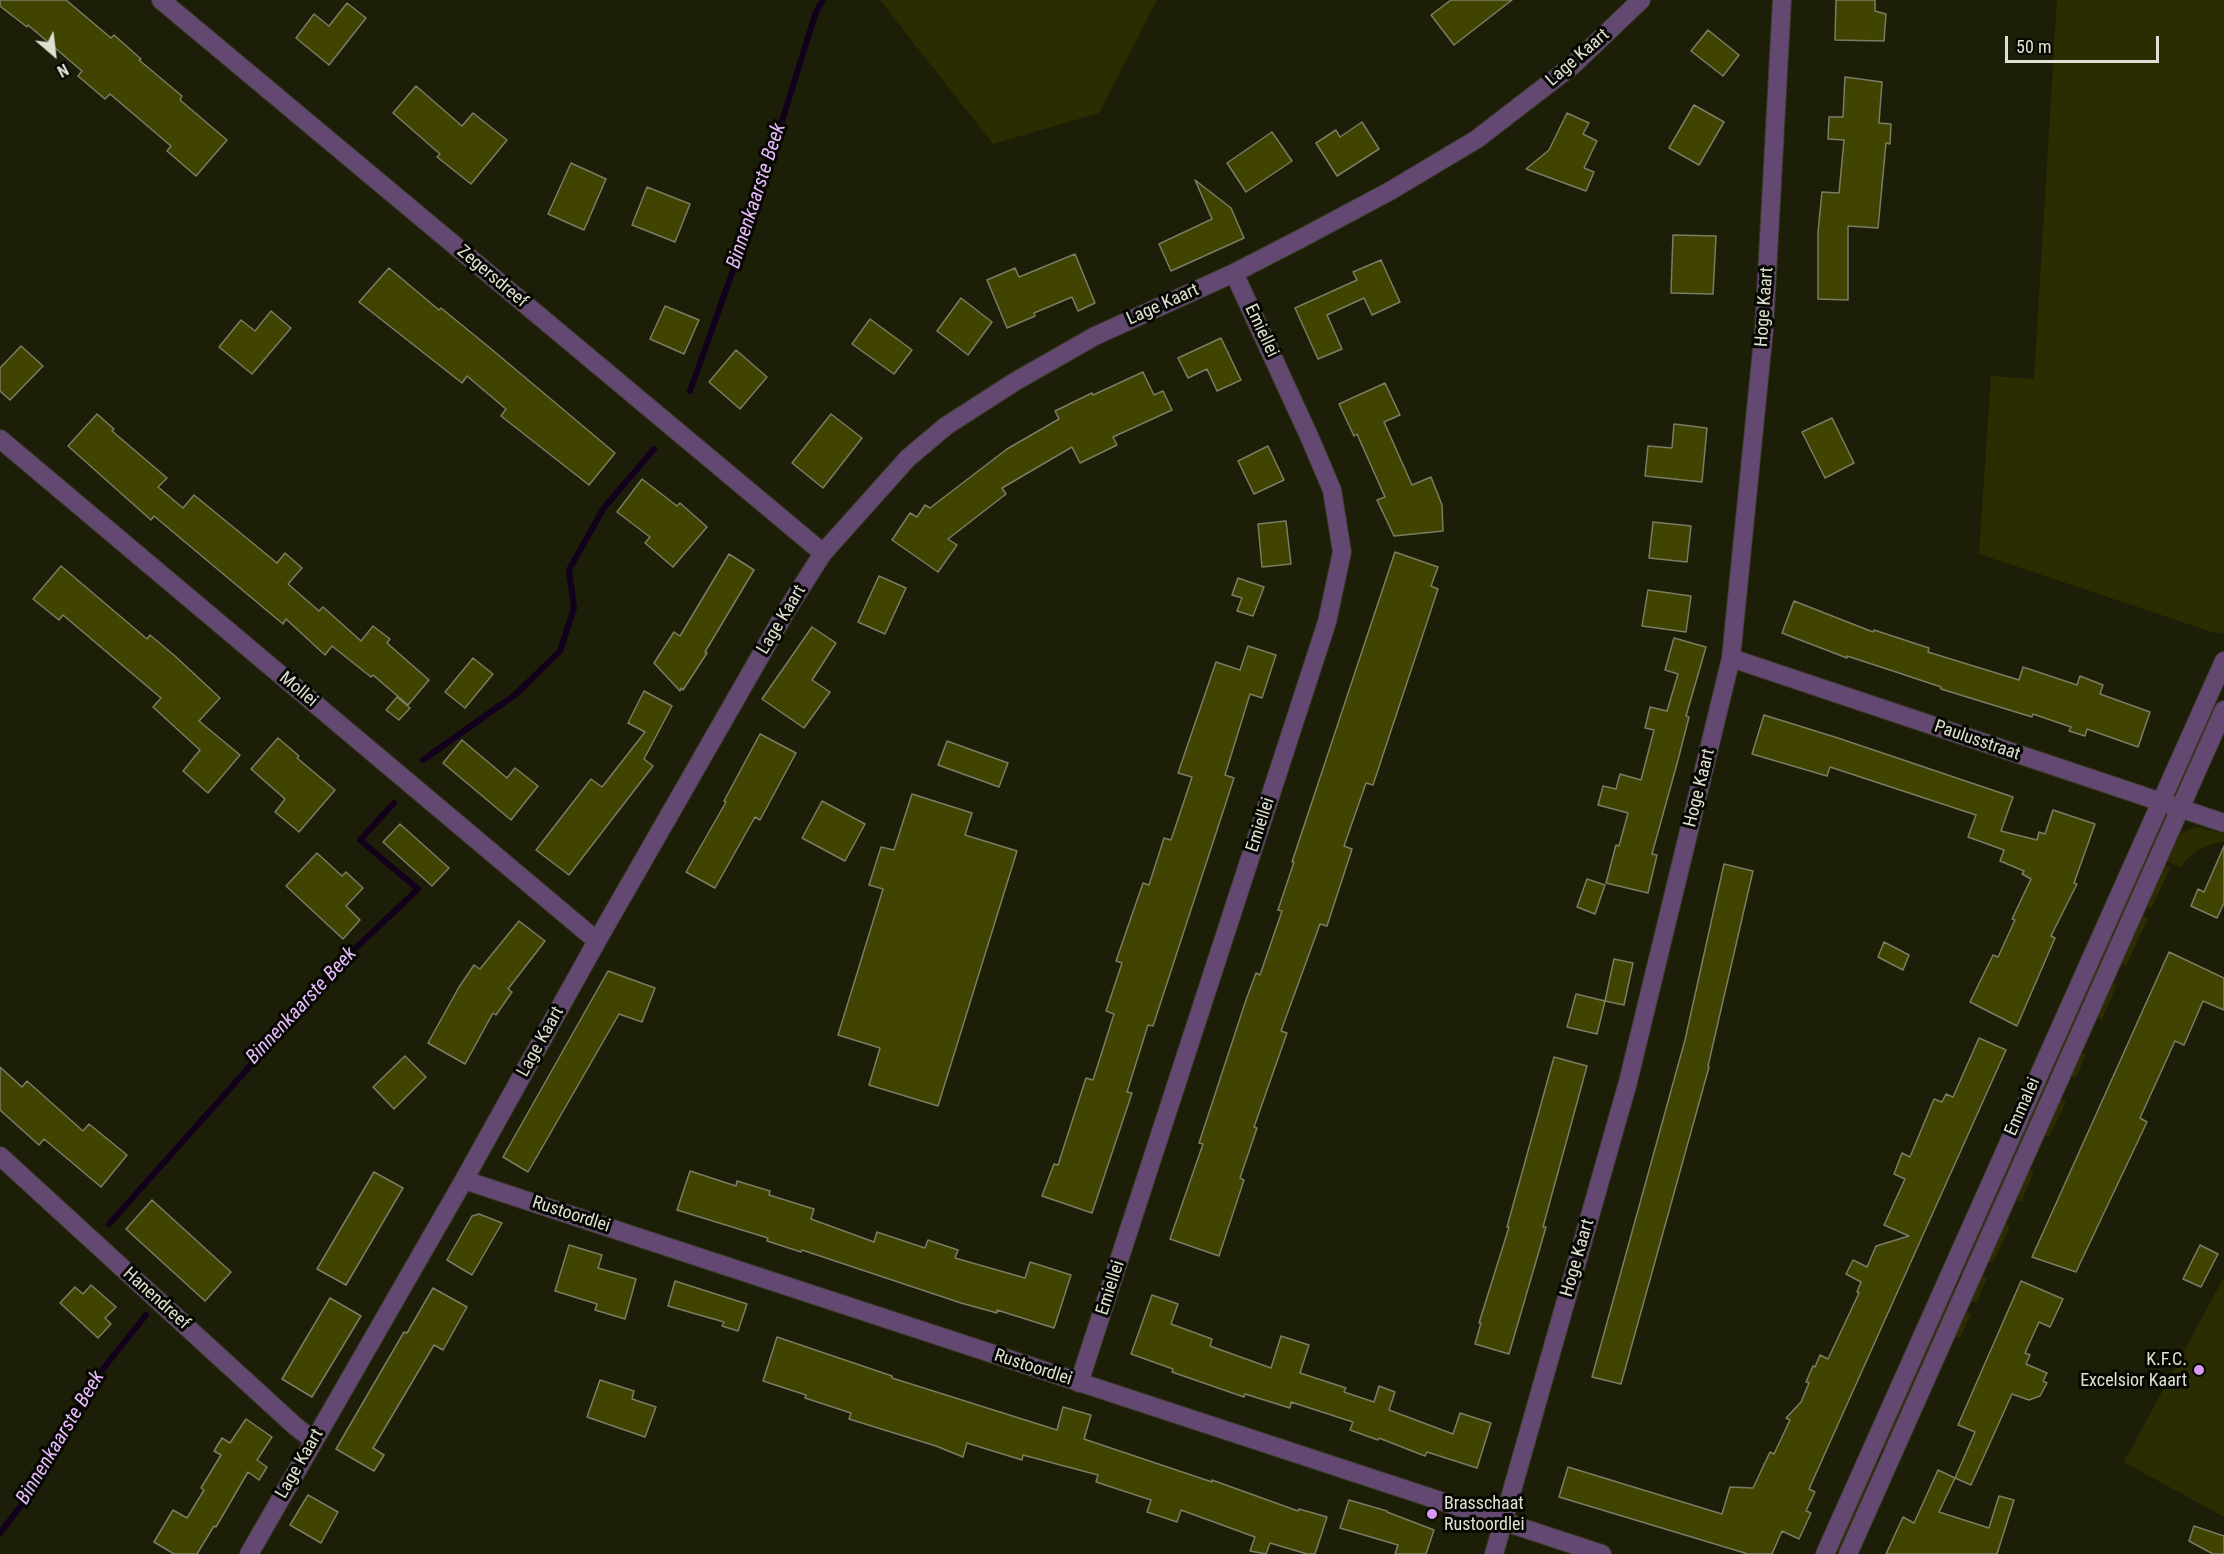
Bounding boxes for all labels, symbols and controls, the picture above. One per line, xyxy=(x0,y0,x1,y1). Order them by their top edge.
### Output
north arrow xyxy=(24,24,84,84)
scale bar xyxy=(2008,24,2162,62)
street label: Lage Kaart xyxy=(1542,25,1614,91)
text: 50 m xyxy=(2016,36,2051,57)
text: N xyxy=(54,60,71,81)
water label: Binnenkaarste Beek xyxy=(722,120,792,272)
street label: Zegersdreef xyxy=(452,241,532,313)
street label: Hoge Kaart xyxy=(1751,266,1779,348)
street label: Lage Kaart xyxy=(1123,279,1203,331)
street label: Emiellei xyxy=(1239,301,1283,361)
street label: Lage Kaart xyxy=(753,581,811,659)
street label: Mollei xyxy=(274,668,322,712)
street label: Paulusstraat xyxy=(1931,716,2023,766)
street label: Hoge Kaart xyxy=(1680,747,1720,829)
street label: Emiellei xyxy=(1242,795,1280,855)
water label: Binnenkaarste Beek xyxy=(242,942,362,1070)
street label: Lage Kaart xyxy=(513,1003,569,1081)
street label: Emmalei xyxy=(2001,1075,2045,1139)
street label: Rustoordlei xyxy=(529,1192,613,1238)
street label: Hoge Kaart xyxy=(1557,1217,1599,1299)
street label: Emiellei xyxy=(1092,1258,1130,1318)
street label: Hanendreef xyxy=(118,1263,194,1335)
street label: Rustoordlei xyxy=(991,1345,1075,1391)
place label: K.F.C. Excelsior Kaart xyxy=(2080,1349,2187,1392)
marker: K.F.C. Excelsior Kaart xyxy=(2192,1363,2206,1377)
water label: Binnenkaarste Beek xyxy=(12,1367,110,1509)
street label: Lage Kaart xyxy=(271,1425,329,1503)
place label: Brasschaat Rustoordlei xyxy=(1444,1493,1525,1536)
marker: Brasschaat Rustoordlei xyxy=(1425,1507,1439,1521)

